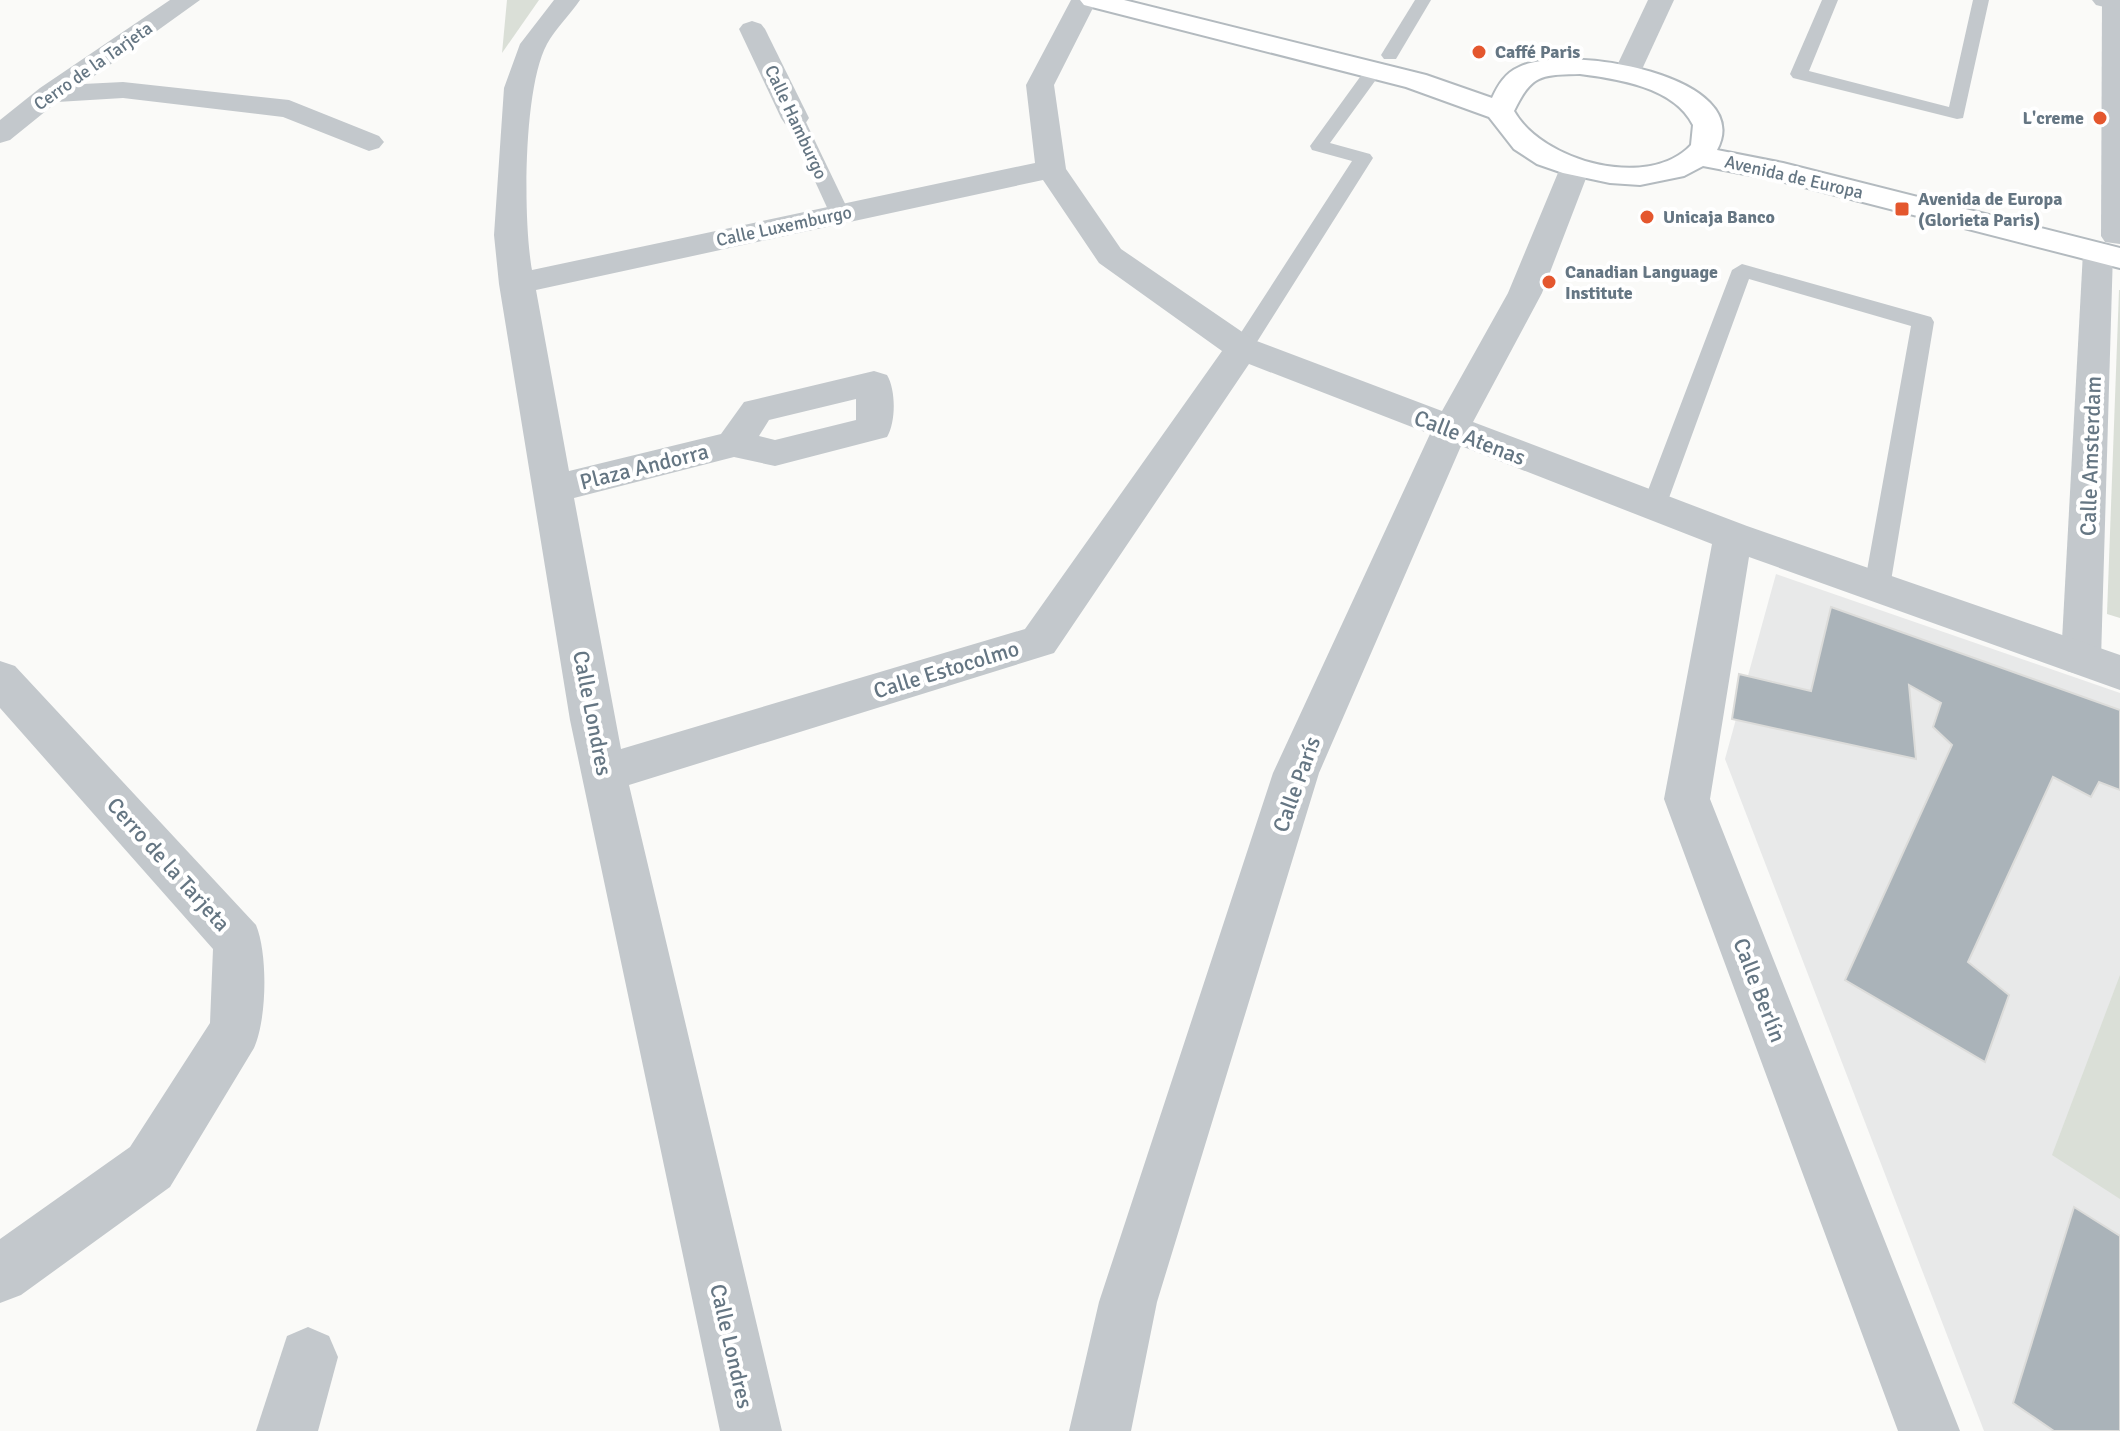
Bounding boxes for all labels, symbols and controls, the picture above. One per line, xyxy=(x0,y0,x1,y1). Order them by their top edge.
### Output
street label: Cerro de la Tarjeta xyxy=(29,17,157,115)
place label: Caffé Paris xyxy=(1495,41,1580,63)
marker: Caffé Paris xyxy=(1470,43,1488,61)
street label: Calle Hamburgo xyxy=(760,61,832,183)
place label: L'creme xyxy=(2023,107,2084,129)
marker: L'creme xyxy=(2091,109,2109,127)
street label: Avenida de Europa xyxy=(1723,150,1865,204)
place label: Avenida de Europa (Glorieta Paris) xyxy=(1918,188,2062,231)
marker: Avenida de Europa (Glorieta Paris) xyxy=(1893,200,1911,218)
street label: Calle Luxemburgo xyxy=(714,201,854,251)
place label: Unicaja Banco xyxy=(1663,206,1775,228)
marker: Unicaja Banco xyxy=(1638,208,1656,226)
place label: Canadian Language Institute xyxy=(1565,261,1718,304)
marker: Canadian Language Institute xyxy=(1540,273,1558,291)
street label: Calle Amsterdam xyxy=(2074,376,2107,536)
street label: Calle Atenas xyxy=(1410,404,1529,471)
street label: Plaza Andorra xyxy=(577,437,711,496)
street label: Calle Estocolmo xyxy=(870,635,1022,704)
street label: Calle Londres xyxy=(567,648,618,778)
street label: Calle París xyxy=(1267,733,1326,836)
street label: Cerro de la Tarjeta xyxy=(101,792,236,937)
street label: Calle Berlín xyxy=(1727,934,1792,1046)
street label: Calle Londres xyxy=(704,1281,759,1411)

